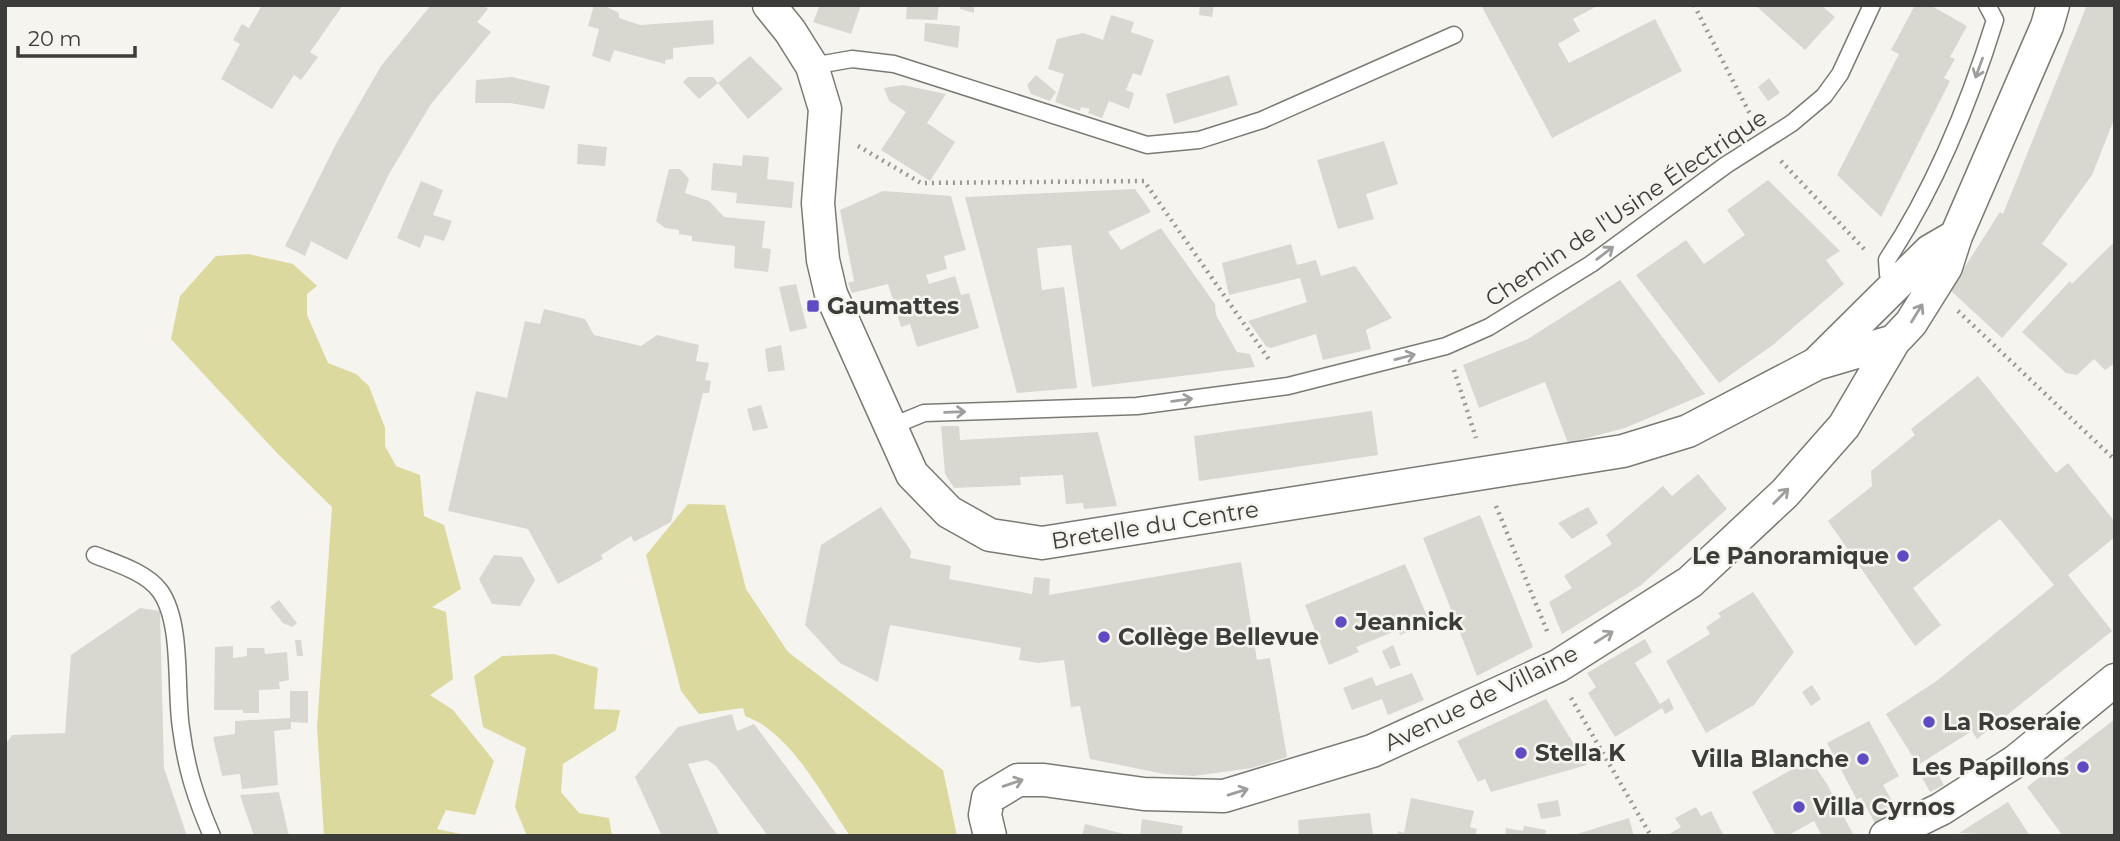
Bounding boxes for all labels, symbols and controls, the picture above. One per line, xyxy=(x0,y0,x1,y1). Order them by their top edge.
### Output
scale bar xyxy=(18,14,135,58)
text: 20 m xyxy=(28,26,82,51)
one-way arrow xyxy=(1972,57,1985,79)
street label: Chemin de l'Usine Électrique xyxy=(1480,103,1772,313)
one-way arrow xyxy=(1596,245,1614,260)
place label: Gaumattes xyxy=(827,292,959,320)
marker: Gaumattes xyxy=(805,298,821,314)
one-way arrow xyxy=(1911,304,1925,324)
one-way arrow xyxy=(1393,350,1416,363)
one-way arrow xyxy=(1170,393,1193,406)
one-way arrow xyxy=(943,405,966,418)
one-way arrow xyxy=(1773,488,1790,505)
street label: Bretelle du Centre xyxy=(1049,495,1261,555)
place label: Le Panoramique xyxy=(1692,542,1889,570)
marker: Le Panoramique xyxy=(1895,548,1911,564)
place label: Jeannick xyxy=(1354,608,1464,636)
marker: Jeannick xyxy=(1333,614,1349,630)
place label: Collège Bellevue xyxy=(1118,623,1319,651)
marker: Collège Bellevue xyxy=(1096,629,1112,645)
one-way arrow xyxy=(1593,630,1613,644)
street label: Avenue de Villaine xyxy=(1380,639,1582,757)
place label: La Roseraie xyxy=(1943,708,2081,736)
marker: La Roseraie xyxy=(1921,714,1937,730)
place label: Stella K xyxy=(1535,739,1626,767)
marker: Stella K xyxy=(1513,745,1529,761)
place label: Villa Blanche xyxy=(1691,745,1849,773)
marker: Villa Blanche xyxy=(1855,751,1871,767)
place label: Les Papillons xyxy=(1911,753,2069,781)
marker: Les Papillons xyxy=(2075,759,2091,775)
one-way arrow xyxy=(1002,776,1024,789)
one-way arrow xyxy=(1226,785,1248,797)
place label: Villa Cyrnos xyxy=(1812,793,1955,821)
marker: Villa Cyrnos xyxy=(1791,799,1807,815)

